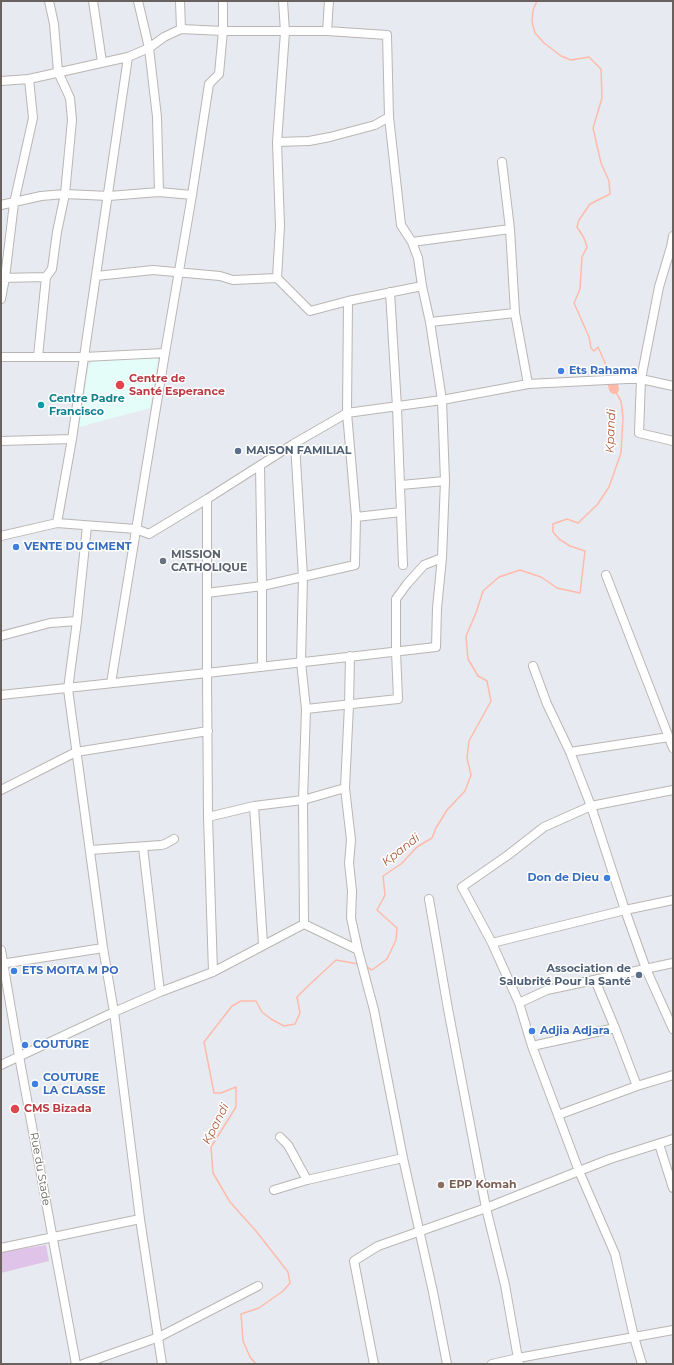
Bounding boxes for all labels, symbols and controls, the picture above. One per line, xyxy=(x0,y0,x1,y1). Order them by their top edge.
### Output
place label: Ets Rahama xyxy=(569,364,638,378)
marker: Ets Rahama xyxy=(556,366,566,376)
place label: Centre de Santé Esperance xyxy=(129,372,225,398)
marker: Centre de Santé Esperance xyxy=(114,379,126,391)
place label: Centre Padre Francisco xyxy=(49,392,125,418)
marker: Centre Padre Francisco xyxy=(36,400,46,410)
water label: Kpandi xyxy=(603,409,619,453)
place label: MAISON FAMILIAL xyxy=(246,444,351,458)
marker: MAISON FAMILIAL xyxy=(233,446,243,456)
place label: VENTE DU CIMENT xyxy=(24,540,132,554)
marker: VENTE DU CIMENT xyxy=(11,542,21,552)
place label: MISSION CATHOLIQUE xyxy=(171,548,247,574)
marker: MISSION CATHOLIQUE xyxy=(158,556,168,566)
water label: Kpandi xyxy=(379,831,423,869)
place label: Don de Dieu xyxy=(527,871,599,885)
marker: Don de Dieu xyxy=(602,873,612,883)
place label: Association de Salubrité Pour la Santé xyxy=(499,962,631,988)
place label: ETS MOITA M PO xyxy=(22,964,119,978)
marker: ETS MOITA M PO xyxy=(9,966,19,976)
marker: Association de Salubrité Pour la Santé xyxy=(634,970,644,980)
place label: Adjia Adjara xyxy=(540,1024,610,1038)
marker: Adjia Adjara xyxy=(527,1026,537,1036)
place label: COUTURE xyxy=(33,1038,89,1052)
marker: COUTURE xyxy=(20,1040,30,1050)
place label: COUTURE LA CLASSE xyxy=(43,1071,106,1097)
marker: COUTURE LA CLASSE xyxy=(30,1079,40,1089)
water label: Kpandi xyxy=(200,1101,232,1147)
place label: CMS Bizada xyxy=(24,1102,92,1116)
marker: CMS Bizada xyxy=(9,1103,21,1115)
street label: Rue du Stade xyxy=(27,1131,53,1207)
place label: EPP Komah xyxy=(449,1178,517,1192)
marker: EPP Komah xyxy=(436,1180,446,1190)

